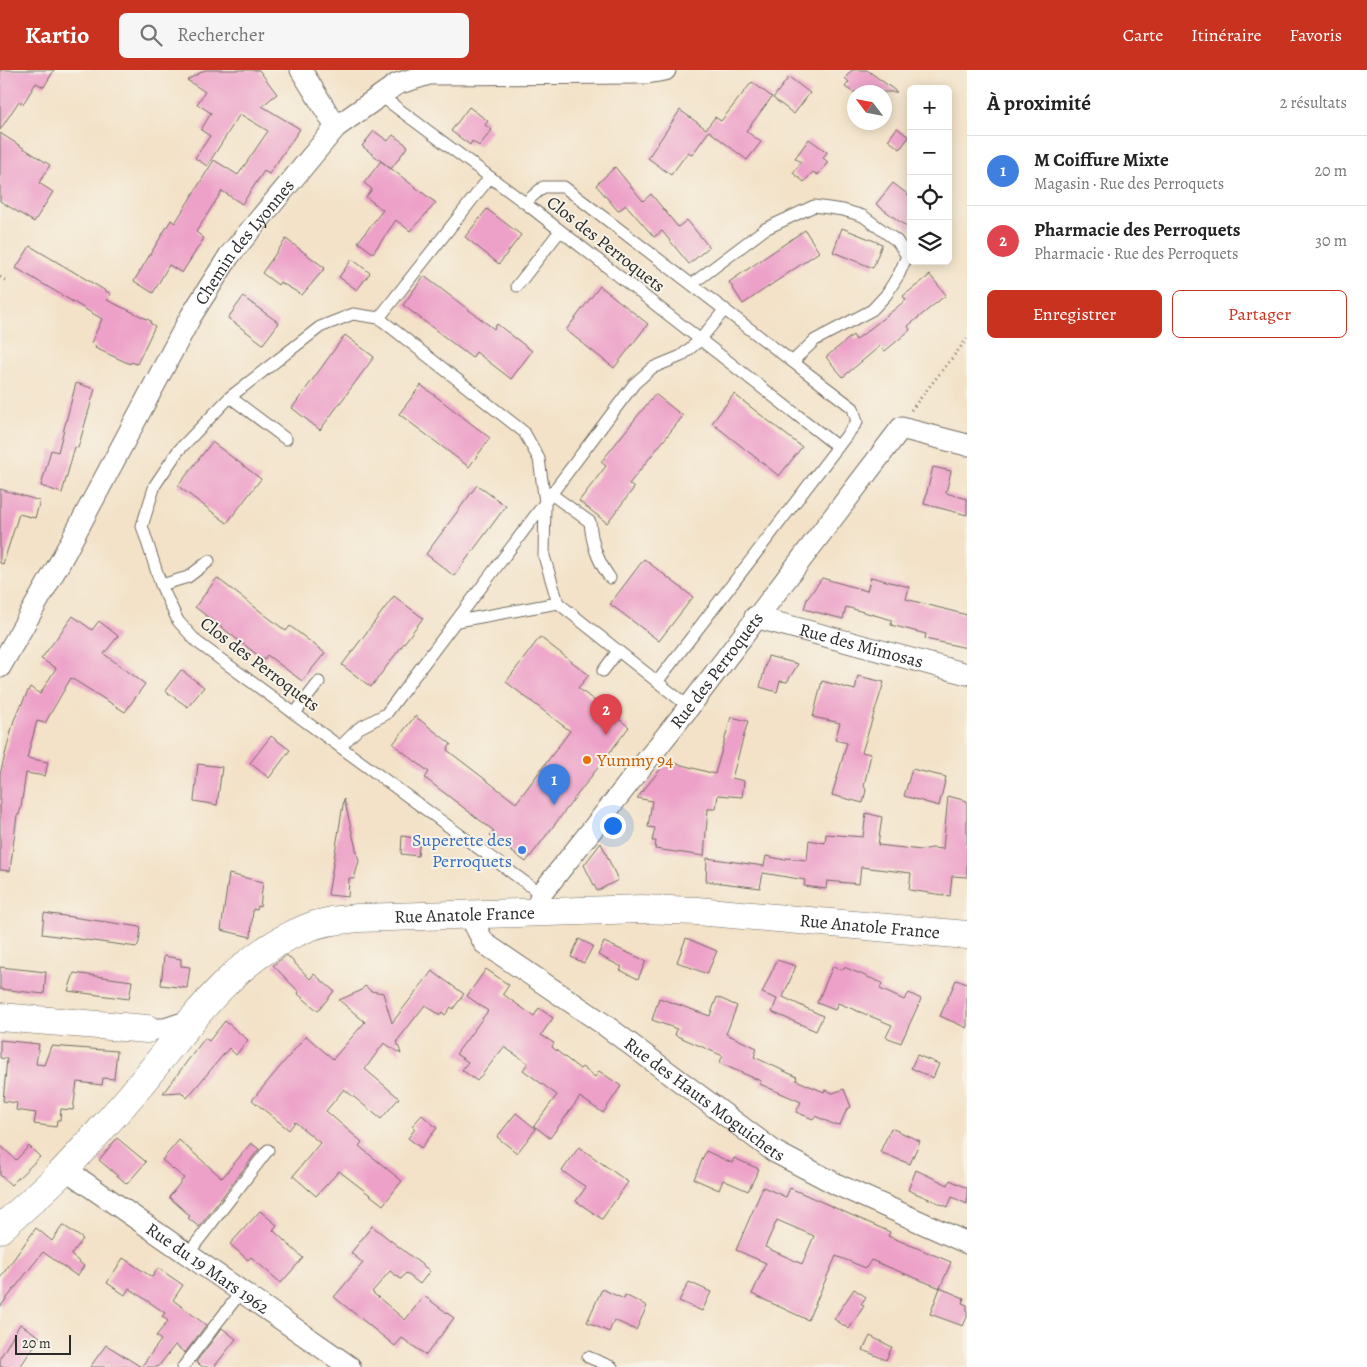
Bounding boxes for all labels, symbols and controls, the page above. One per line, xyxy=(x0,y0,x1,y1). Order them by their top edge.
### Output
search box xyxy=(119,13,469,58)
text: Kartio xyxy=(25,19,89,51)
icon: search xyxy=(137,21,165,49)
text: Rechercher xyxy=(177,22,265,48)
text: Carte xyxy=(1123,23,1163,47)
text: Itinéraire xyxy=(1191,23,1262,47)
text: Favoris xyxy=(1290,23,1342,47)
north arrow xyxy=(847,85,892,130)
map controls xyxy=(907,85,952,265)
button: + xyxy=(907,85,952,130)
text: À proximité xyxy=(987,89,1091,117)
text: 2 résultats xyxy=(1280,92,1347,114)
button: − xyxy=(907,130,952,175)
text: M Coiffure Mixte xyxy=(1034,147,1169,173)
text: 1 xyxy=(1000,160,1006,182)
text: 20 m xyxy=(1314,160,1347,182)
text: Magasin · Rue des Perroquets xyxy=(1034,173,1224,195)
street label: Chemin des Lyonnes xyxy=(189,174,300,309)
button: locate xyxy=(907,175,952,220)
street label: Clos des Perroquets xyxy=(542,190,670,298)
text: Pharmacie des Perroquets xyxy=(1034,217,1241,243)
button: layers xyxy=(907,220,952,265)
text: 2 xyxy=(999,230,1007,252)
text: 30 m xyxy=(1315,230,1347,252)
text: Pharmacie · Rue des Perroquets xyxy=(1034,243,1238,265)
button: Enregistrer xyxy=(987,290,1162,338)
button: Partager xyxy=(1172,290,1347,338)
street label: Rue des Perroquets xyxy=(665,607,769,733)
street label: Clos des Perroquets xyxy=(195,611,325,717)
street label: Rue des Mimosas xyxy=(797,617,926,674)
pin: 2 xyxy=(590,694,622,735)
place label: Yummy 94 xyxy=(596,748,673,772)
marker: Yummy 94 xyxy=(581,754,593,766)
pin: 1 xyxy=(538,764,570,805)
your location xyxy=(600,813,626,839)
place label: Superette des Perroquets xyxy=(412,828,512,873)
marker: Superette des Perroquets xyxy=(516,844,528,856)
street label: Rue Anatole France xyxy=(394,900,535,929)
street label: Rue Anatole France xyxy=(799,908,941,945)
street label: Rue des Hauts Moguichets xyxy=(619,1032,789,1167)
street label: Rue du 19 Mars 1962 xyxy=(141,1217,275,1320)
scale bar xyxy=(15,1332,71,1355)
text: 20 m xyxy=(22,1334,51,1353)

